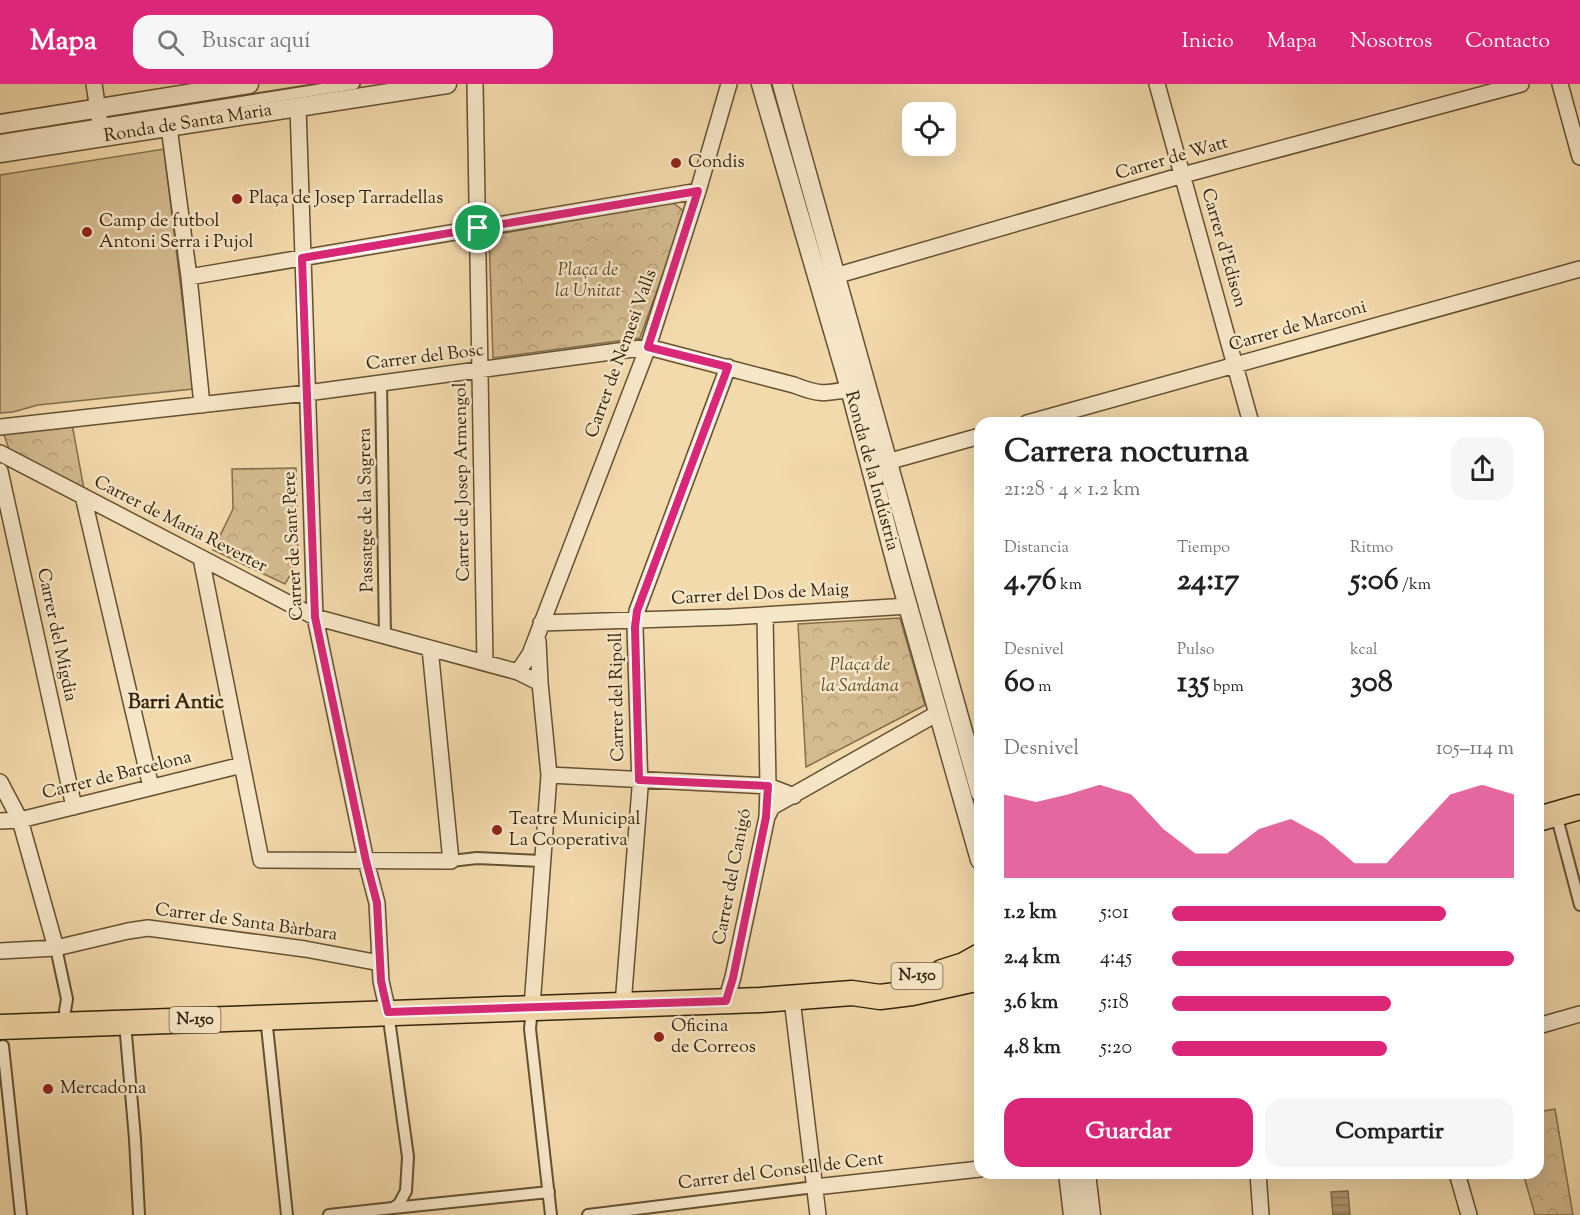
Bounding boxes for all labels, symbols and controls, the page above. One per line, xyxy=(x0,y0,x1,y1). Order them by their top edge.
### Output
search box xyxy=(133,15,553,69)
text: Mapa xyxy=(30,22,97,62)
icon: search xyxy=(154,26,187,59)
text: Buscar aquí xyxy=(202,26,311,58)
text: Inicio xyxy=(1182,27,1234,57)
text: Mapa xyxy=(1267,27,1317,57)
text: Nosotros xyxy=(1350,27,1432,57)
text: Contacto xyxy=(1465,27,1550,57)
street label: Ronda de Santa Maria xyxy=(102,98,274,150)
map controls xyxy=(902,102,956,156)
button: locate xyxy=(902,102,956,156)
street label: Carrer de Watt xyxy=(1112,130,1232,188)
place label: Condis xyxy=(688,150,745,176)
marker: Condis xyxy=(669,156,683,170)
street label: Carrer d'Edison xyxy=(1194,185,1253,311)
place label: Plaça de Josep Tarradellas xyxy=(249,186,443,212)
marker: Plaça de Josep Tarradellas xyxy=(230,192,244,206)
pin xyxy=(452,202,503,253)
place label: Camp de futbol Antoni Serra i Pujol xyxy=(99,209,253,256)
icon: arrive xyxy=(461,211,494,244)
marker: Camp de futbol Antoni Serra i Pujol xyxy=(80,225,94,239)
park label: Plaça de la Unitat xyxy=(555,258,622,305)
street label: Carrer de Nemesi Valls xyxy=(579,266,665,442)
street label: Carrer de Marconi xyxy=(1226,295,1370,359)
street label: Carrer del Bosc xyxy=(365,338,485,378)
street label: Carrer de Josep Armengol xyxy=(448,382,478,582)
street label: Ronda de la Indústria xyxy=(837,388,905,554)
street label: Passatge de la Sagrera xyxy=(353,427,381,593)
text: Carrera nocturna xyxy=(1004,429,1249,477)
button: share xyxy=(1451,437,1514,500)
street label: Carrer de Maria Reverter xyxy=(89,470,271,580)
street label: Carrer de Sant Pere xyxy=(277,471,311,621)
text: 21:28 · 4 × 1.2 km xyxy=(1004,476,1140,505)
text: Distancia xyxy=(1004,537,1069,560)
text: Tiempo xyxy=(1177,537,1230,560)
text: Ritmo xyxy=(1350,537,1393,560)
text: 4.76 xyxy=(1004,560,1057,603)
text: 24:17 xyxy=(1177,560,1239,603)
text: 5:06 xyxy=(1350,560,1399,603)
street label: Carrer del Migdia xyxy=(29,566,83,704)
text: km xyxy=(1057,574,1082,597)
text: /km xyxy=(1399,574,1431,597)
street label: Carrer del Dos de Maig xyxy=(671,577,850,613)
street label: Carrer del Ripoll xyxy=(604,632,632,762)
text: Desnivel xyxy=(1004,639,1064,662)
text: Pulso xyxy=(1177,639,1215,662)
text: kcal xyxy=(1350,639,1378,662)
park label: Plaça de la Sardana xyxy=(821,653,899,700)
text: 60 xyxy=(1004,662,1035,705)
text: 135 xyxy=(1177,662,1210,705)
text: 308 xyxy=(1350,662,1393,705)
text: m xyxy=(1035,676,1051,699)
text: bpm xyxy=(1210,676,1244,699)
district label: Barri Antic xyxy=(128,689,224,718)
text: Desnivel xyxy=(1004,735,1079,764)
text: 105–114 m xyxy=(1436,735,1514,764)
street label: Carrer de Barcelona xyxy=(40,745,194,807)
street label: Carrer del Canigó xyxy=(707,806,759,948)
place label: Teatre Municipal La Cooperativa xyxy=(509,807,640,854)
marker: Teatre Municipal La Cooperativa xyxy=(490,823,504,837)
street label: Carrer de Santa Bàrbara xyxy=(153,897,339,949)
text: 1.2 km xyxy=(1004,899,1057,928)
text: 5:01 xyxy=(1100,899,1129,928)
text: 2.4 km xyxy=(1004,944,1060,973)
text: 4:45 xyxy=(1100,944,1132,973)
road number: N-150 xyxy=(892,963,942,989)
text: 3.6 km xyxy=(1004,989,1058,1018)
text: 5:18 xyxy=(1100,989,1129,1018)
road number: N-150 xyxy=(170,1007,220,1033)
place label: Oficina de Correos xyxy=(671,1014,756,1061)
marker: Oficina de Correos xyxy=(652,1030,666,1044)
text: 4.8 km xyxy=(1004,1034,1061,1063)
text: 5:20 xyxy=(1100,1034,1132,1063)
place label: Mercadona xyxy=(60,1076,146,1102)
marker: Mercadona xyxy=(41,1082,55,1096)
button: Guardar xyxy=(1004,1098,1253,1167)
button: Compartir xyxy=(1265,1098,1514,1167)
street label: Carrer del Consell de Cent xyxy=(677,1146,885,1198)

